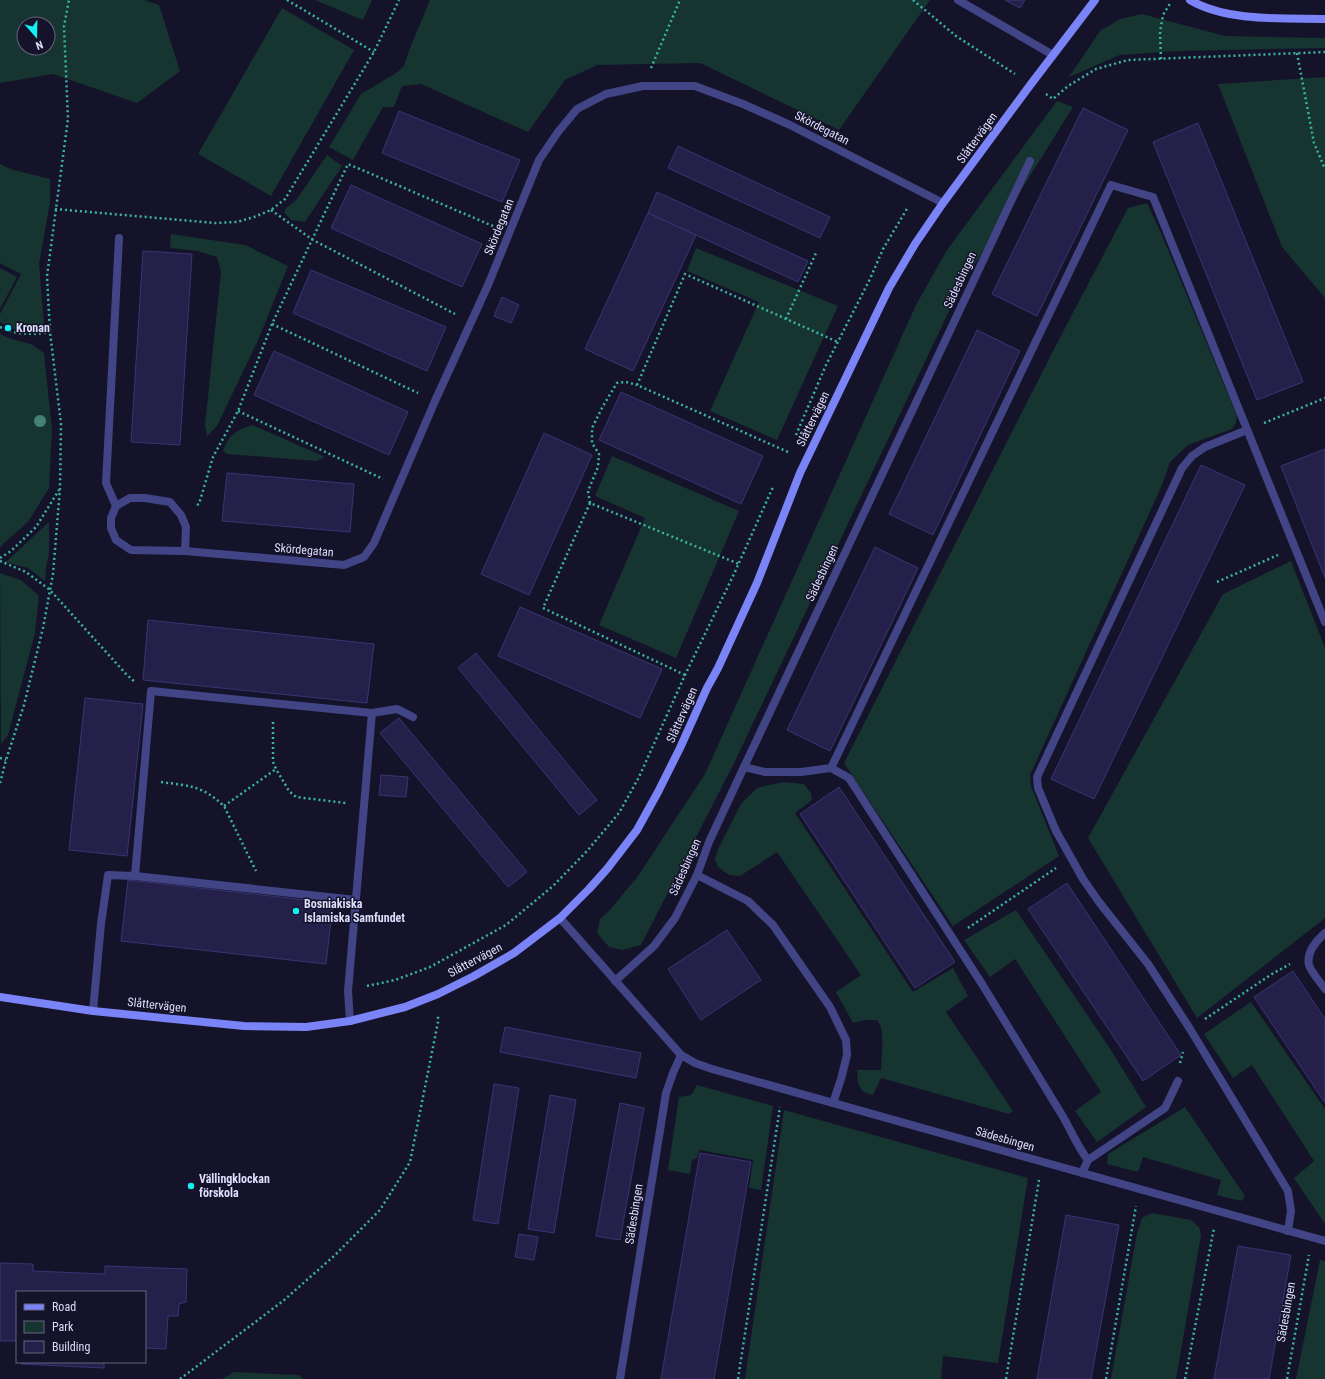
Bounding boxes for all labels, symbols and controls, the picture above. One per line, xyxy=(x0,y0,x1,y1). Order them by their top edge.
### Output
north arrow xyxy=(16,16,56,56)
text: N xyxy=(34,38,45,52)
street label: Skördegatan xyxy=(792,108,852,148)
street label: Slåttervägen xyxy=(954,110,1000,166)
street label: Skördegatan xyxy=(481,197,517,257)
street label: Sädesbingen xyxy=(941,249,979,311)
place label: Kronan xyxy=(16,321,50,335)
marker: Kronan xyxy=(3,323,13,333)
street label: Slåttervägen xyxy=(794,389,832,449)
street label: Skördegatan xyxy=(274,540,334,560)
street label: Sädesbingen xyxy=(803,542,841,604)
street label: Slåttervägen xyxy=(664,685,701,745)
street label: Sädesbingen xyxy=(666,836,704,898)
place label: Bosniakiska Islamiska Samfundet xyxy=(304,897,405,925)
marker: Bosniakiska Islamiska Samfundet xyxy=(291,906,301,916)
street label: Slåttervägen xyxy=(446,940,505,980)
street label: Slåttervägen xyxy=(127,995,187,1015)
street label: Sädesbingen xyxy=(974,1124,1036,1154)
place label: Vällingklockan förskola xyxy=(199,1172,270,1200)
marker: Vällingklockan förskola xyxy=(186,1181,196,1191)
street label: Sädesbingen xyxy=(622,1183,646,1245)
street label: Sädesbingen xyxy=(1274,1281,1298,1343)
legend xyxy=(16,1291,146,1363)
text: Road xyxy=(52,1300,76,1314)
text: Park xyxy=(52,1320,74,1334)
text: Building xyxy=(52,1340,90,1354)

